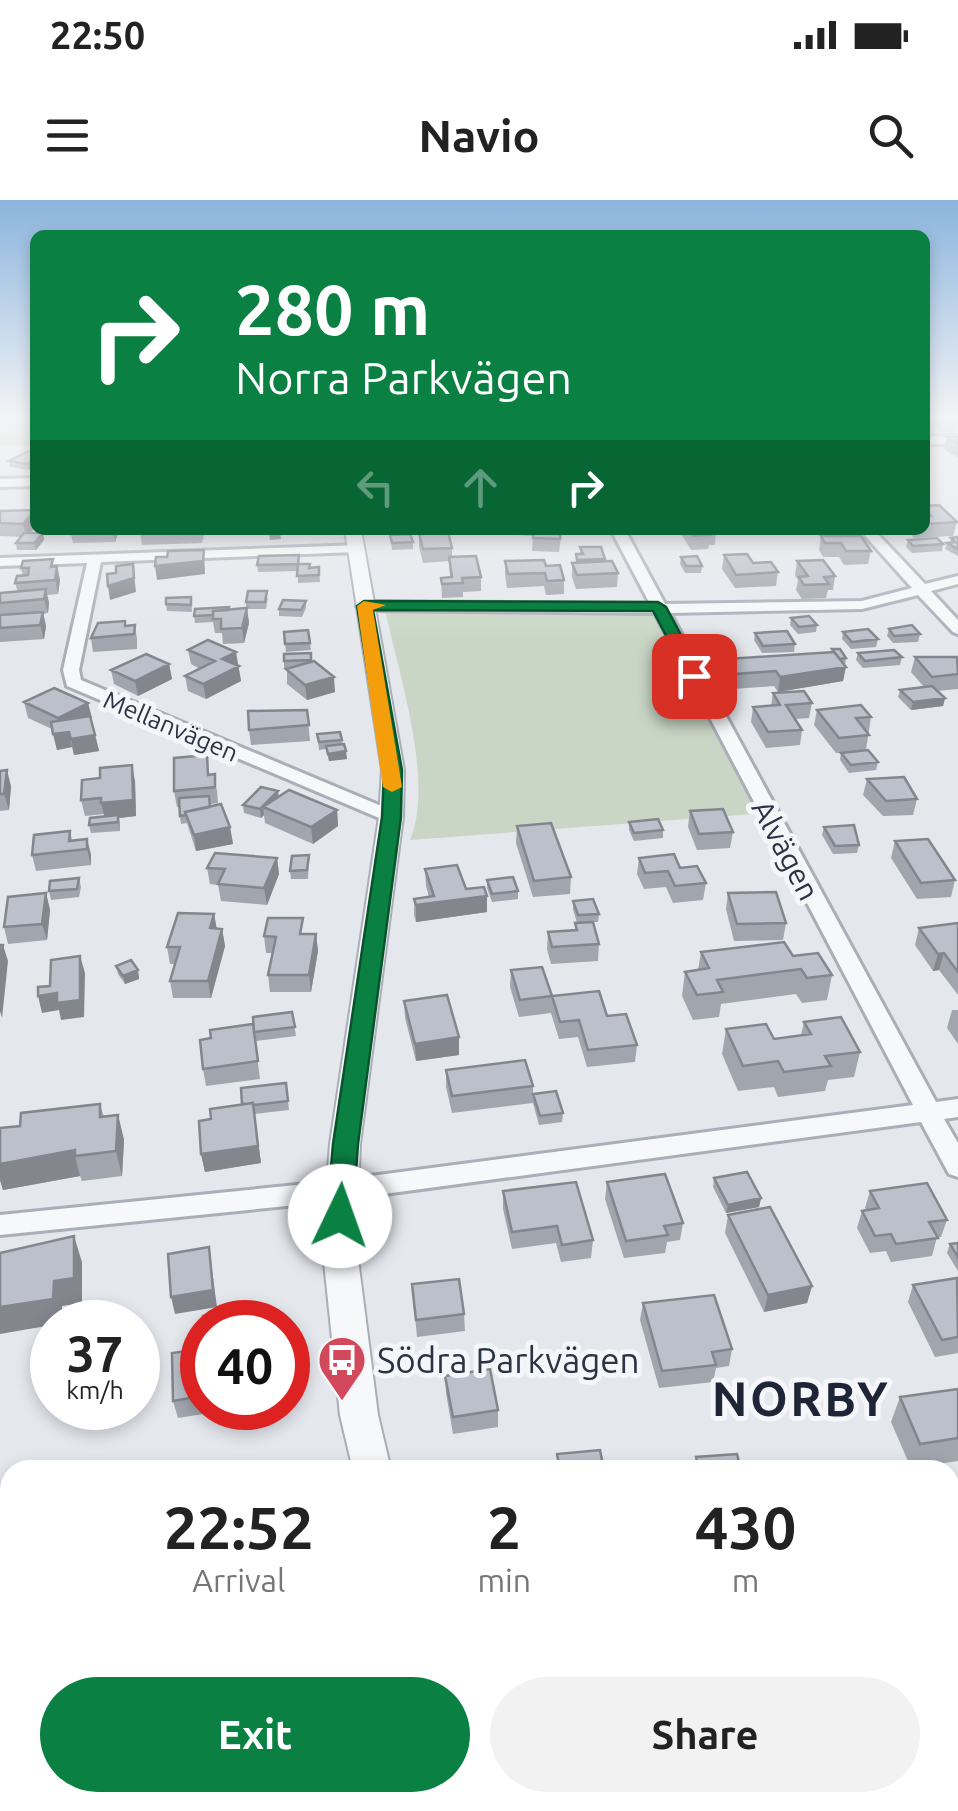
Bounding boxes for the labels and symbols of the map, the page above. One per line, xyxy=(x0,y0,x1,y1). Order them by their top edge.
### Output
pin xyxy=(652,634,737,719)
street label: Mellanvägen xyxy=(100,685,242,767)
street label: Alvägen xyxy=(746,794,826,906)
position arrow xyxy=(288,1164,392,1268)
speed limit sign: 40 xyxy=(180,1300,310,1430)
bus stop icon: Södra Parkvägen xyxy=(316,1334,368,1402)
place label: Södra Parkvägen xyxy=(377,1340,640,1380)
district label: NORBY xyxy=(712,1371,890,1425)

